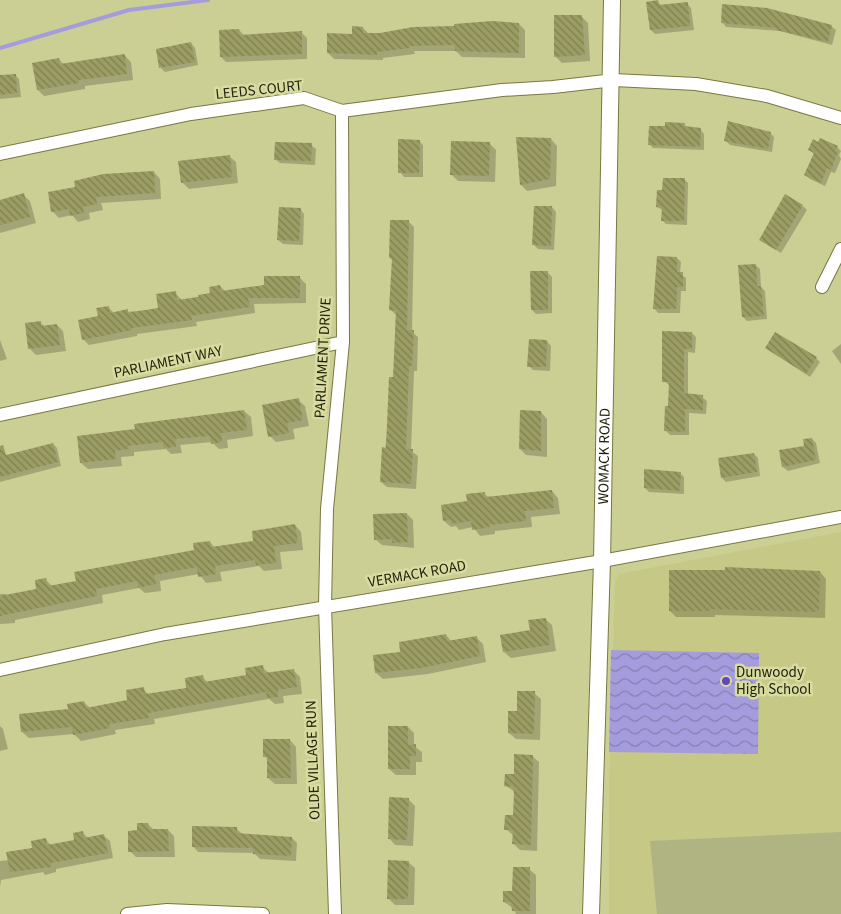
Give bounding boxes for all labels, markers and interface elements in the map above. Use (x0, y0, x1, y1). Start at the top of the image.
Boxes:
street label: LEEDS COURT (214, 75, 304, 105)
street label: PARLIAMENT DRIVE (309, 297, 337, 419)
street label: PARLIAMENT WAY (112, 340, 225, 384)
street label: WOMACK ROAD (593, 408, 615, 505)
street label: VERMACK ROAD (366, 555, 468, 593)
place label: Dunwoody High School (736, 662, 811, 700)
marker: Dunwoody High School (720, 675, 732, 687)
street label: OLDE VILLAGE RUN (300, 700, 326, 820)

